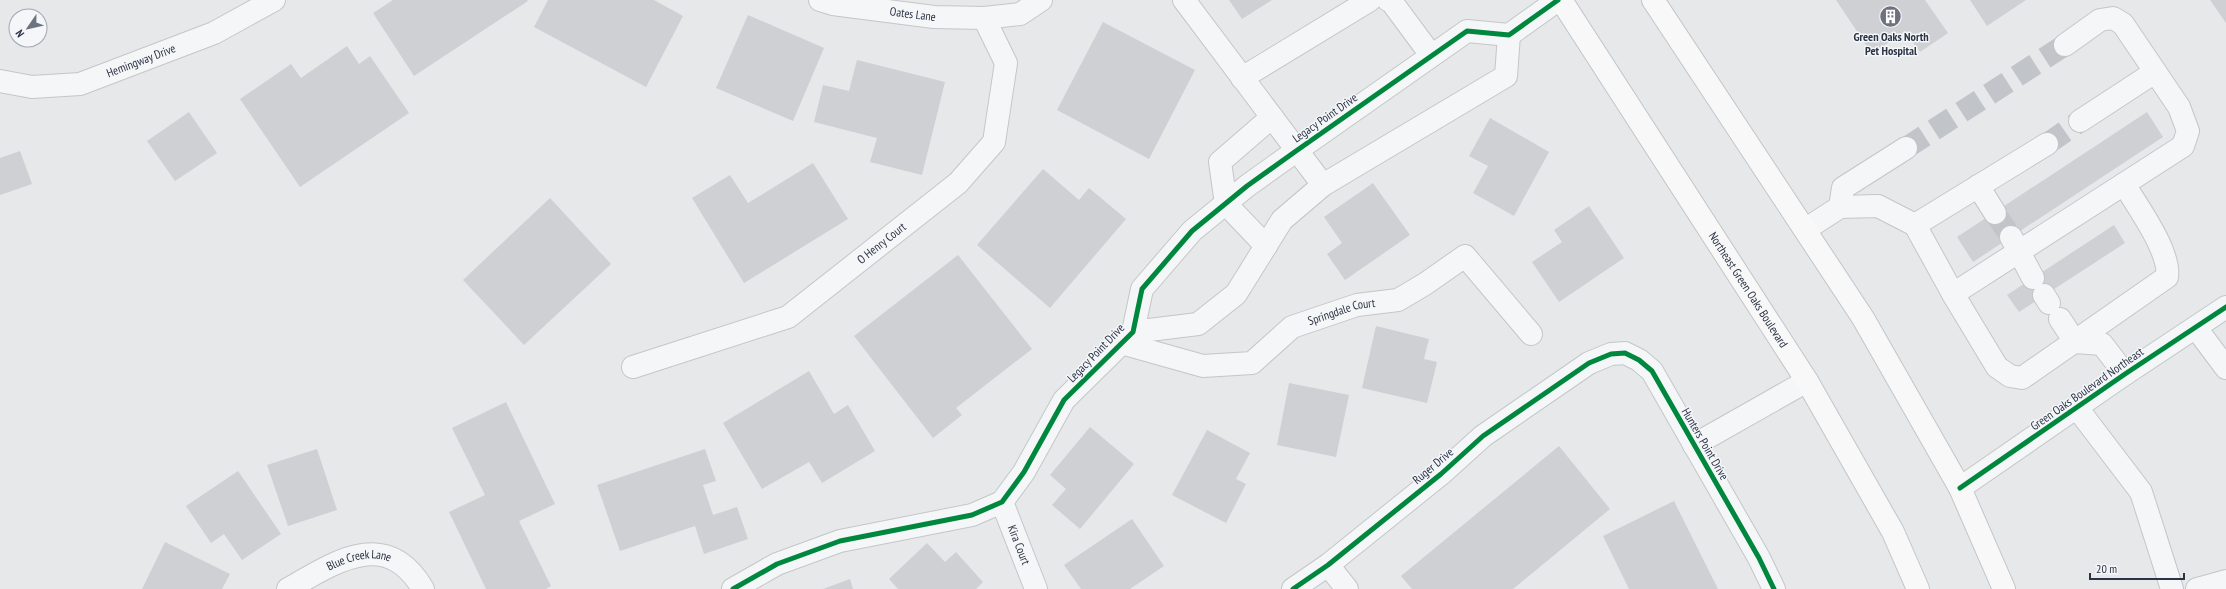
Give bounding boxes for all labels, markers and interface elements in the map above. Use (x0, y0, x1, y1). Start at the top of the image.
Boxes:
street label: Oates Lane (889, 3, 937, 24)
building icon: Green Oaks North Pet Hospital (1878, 3, 1904, 29)
north arrow (8, 8, 48, 48)
text: N (12, 27, 27, 40)
place label: Green Oaks North Pet Hospital (1853, 29, 1929, 58)
street label: Hemingway Drive (104, 40, 178, 80)
street label: Legacy Point Drive (1289, 90, 1360, 146)
street label: O Henry Court (854, 218, 909, 267)
street label: Northeast Green Oaks Boulevard (1706, 229, 1791, 350)
street label: Springdale Court (1306, 295, 1376, 328)
street label: Legacy Point Drive (1064, 320, 1127, 385)
street label: Green Oaks Boulevard Northeast (2027, 343, 2147, 433)
street label: Hunters Point Drive (1679, 405, 1732, 482)
street label: Ruger Drive (1409, 444, 1456, 487)
street label: Kira Court (1005, 523, 1034, 567)
street label: Blue Creek Lane (324, 546, 394, 573)
scale bar (2090, 555, 2184, 581)
text: 20 m (2096, 561, 2117, 576)

